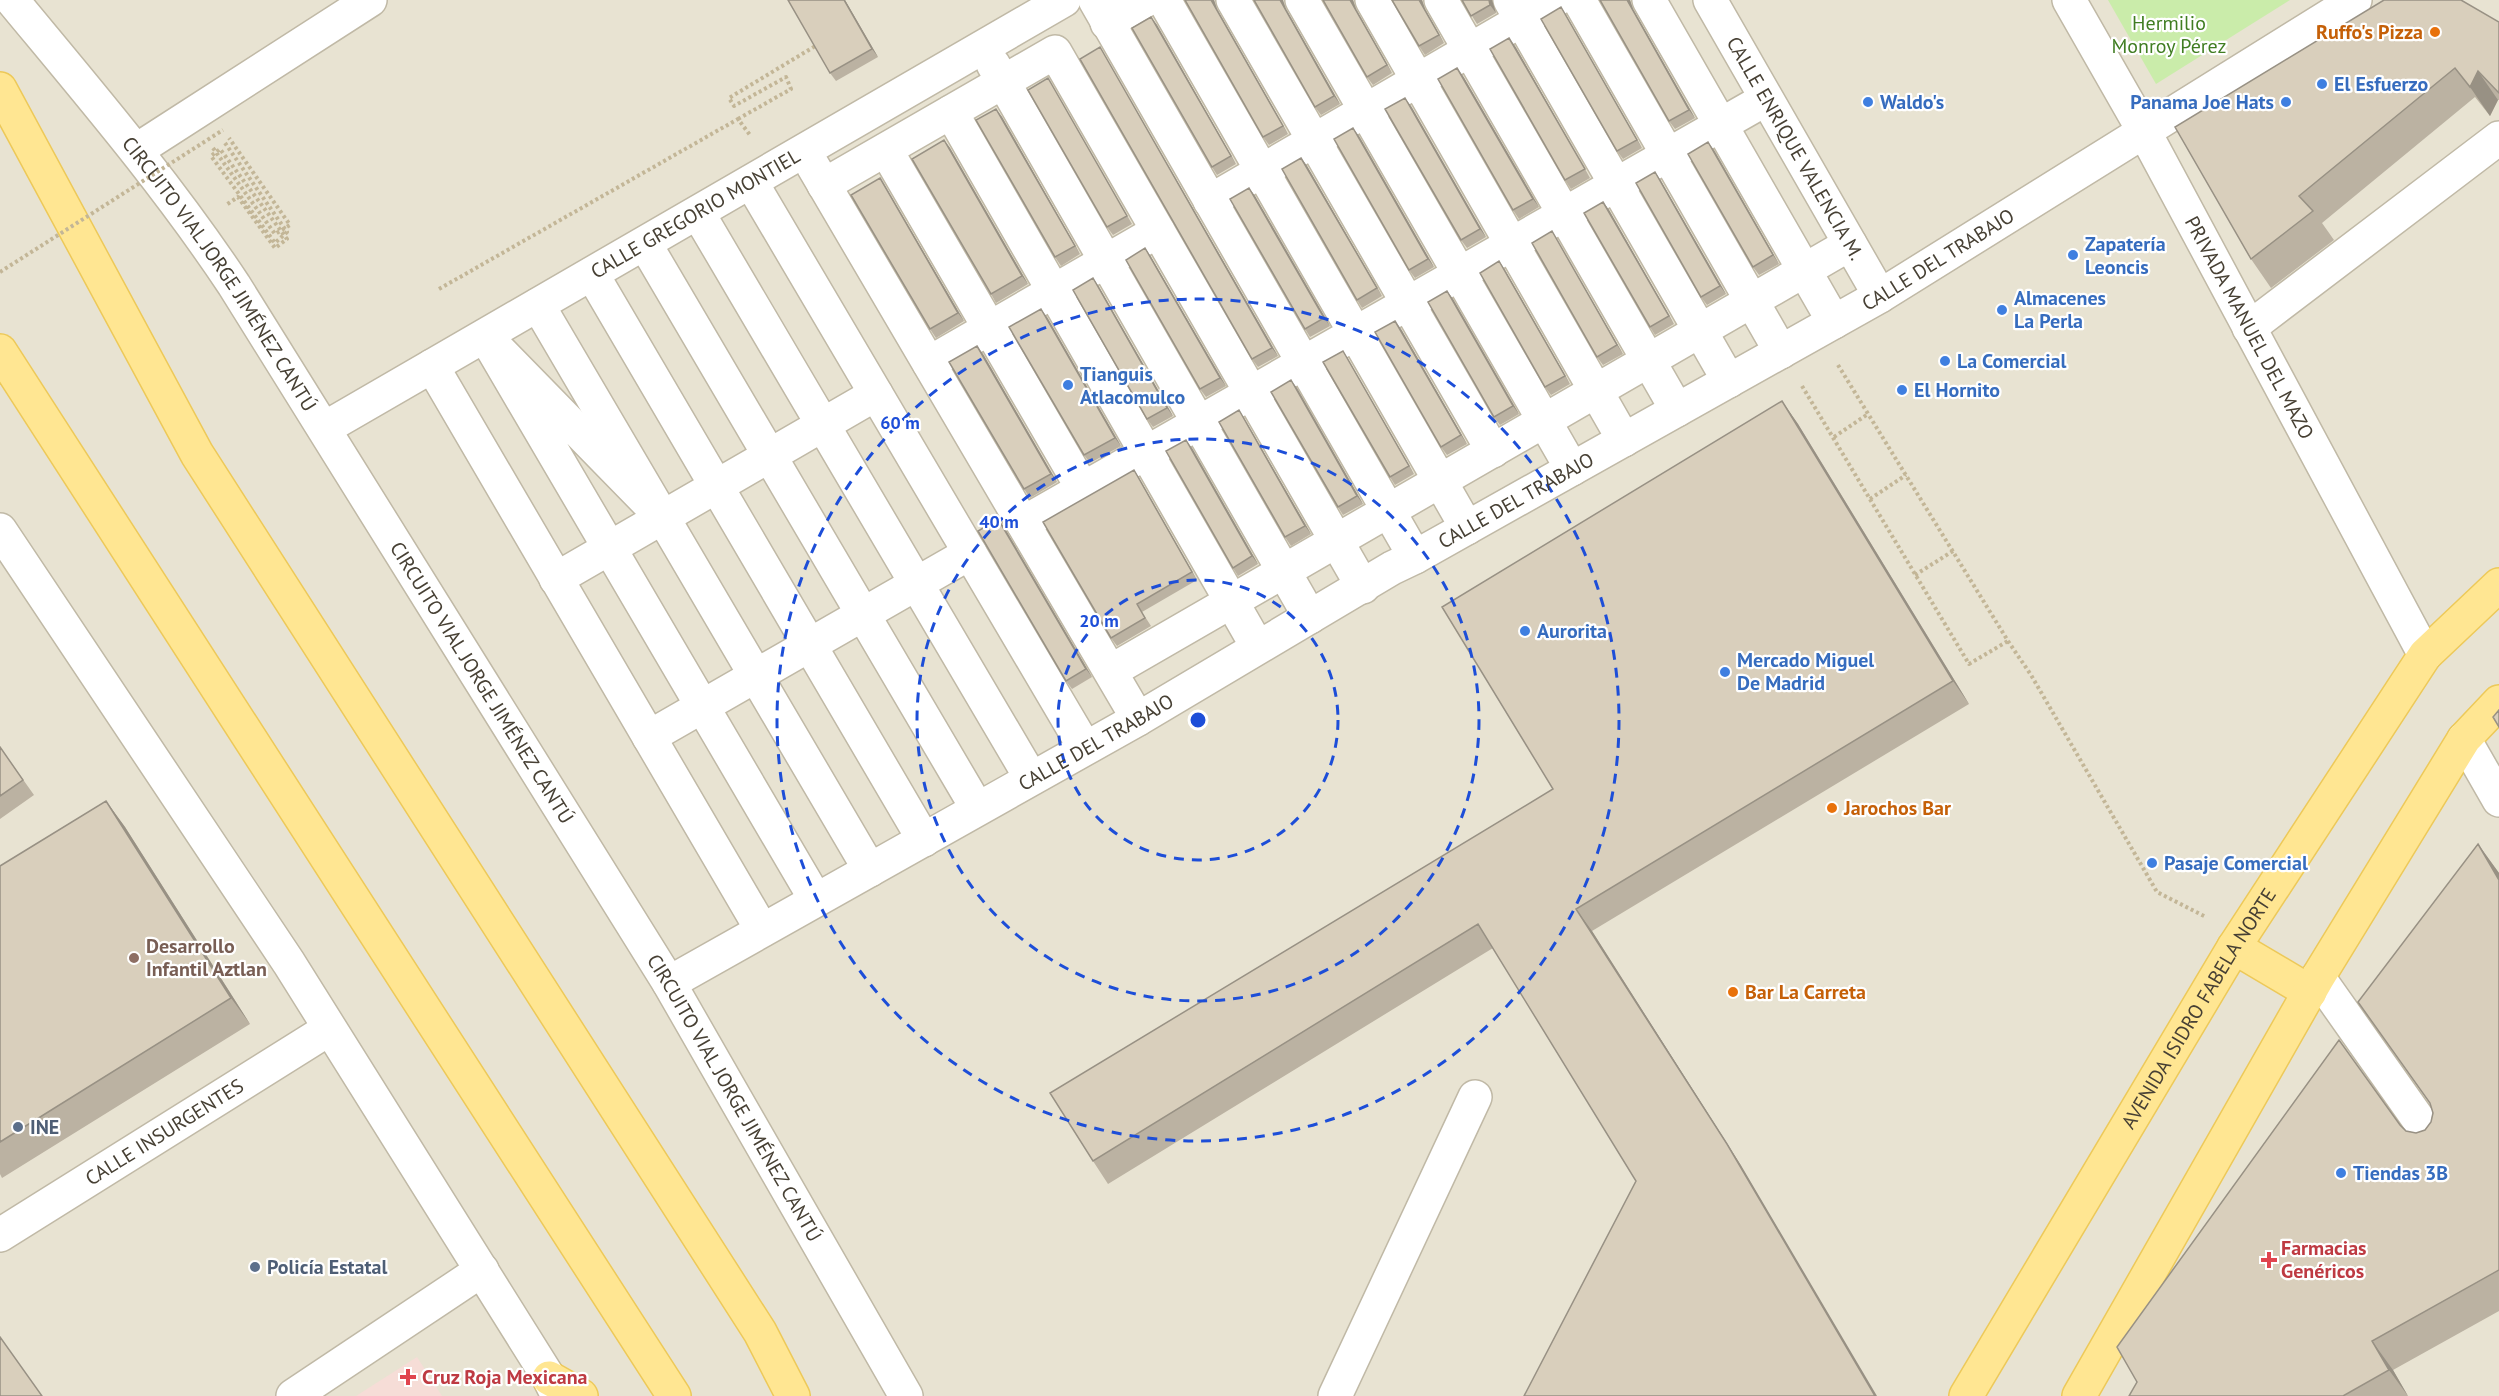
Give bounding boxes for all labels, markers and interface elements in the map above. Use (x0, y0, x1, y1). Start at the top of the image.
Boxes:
park label: Hermilio Monroy Pérez (2112, 10, 2227, 59)
place label: Ruffo's Pizza (2316, 19, 2423, 45)
marker: Ruffo's Pizza (2428, 25, 2442, 39)
street label: CALLE ENRIQUE VALENCIA M. (1721, 32, 1870, 265)
place label: El Esfuerzo (2334, 71, 2429, 97)
marker: El Esfuerzo (2315, 77, 2329, 91)
place label: Waldo's (1880, 89, 1944, 115)
place label: Panama Joe Hats (2130, 89, 2274, 115)
marker: Waldo's (1861, 95, 1875, 109)
marker: Panama Joe Hats (2279, 95, 2293, 109)
street label: CIRCUITO VIAL JORGE JIMÉNEZ CANTÚ (116, 131, 322, 416)
street label: CALLE GREGORIO MONTIEL (586, 143, 805, 284)
street label: CALLE DEL TRABAJO (1857, 203, 2019, 316)
street label: PRIVADA MANUEL DEL MAZO (2179, 211, 2320, 444)
place label: Zapatería Leoncis (2085, 231, 2166, 280)
marker: Zapatería Leoncis (2066, 248, 2080, 262)
place label: Almacenes La Perla (2014, 285, 2106, 334)
marker: Almacenes La Perla (1995, 303, 2009, 317)
place label: La Comercial (1957, 348, 2066, 374)
marker: La Comercial (1938, 354, 1952, 368)
place label: Tianguis Atlacomulco (1080, 361, 1185, 410)
place label: El Hornito (1914, 377, 2000, 403)
marker: Tianguis Atlacomulco (1061, 378, 1075, 392)
marker: El Hornito (1895, 383, 1909, 397)
text: 60 m (880, 411, 920, 434)
street label: CALLE DEL TRABAJO (1434, 446, 1598, 554)
text: 40 m (979, 510, 1019, 533)
street label: CIRCUITO VIAL JORGE JIMÉNEZ CANTÚ (384, 537, 580, 829)
text: 20 m (1079, 609, 1119, 632)
place label: Aurorita (1537, 618, 1607, 644)
marker: Aurorita (1518, 624, 1532, 638)
place label: Mercado Miguel De Madrid (1737, 647, 1874, 696)
marker: Mercado Miguel De Madrid (1718, 665, 1732, 679)
street label: CALLE DEL TRABAJO (1014, 688, 1178, 797)
centre of rings (1188, 710, 1208, 730)
place label: Jarochos Bar (1843, 795, 1951, 821)
marker: Jarochos Bar (1825, 801, 1839, 815)
place label: Pasaje Comercial (2164, 850, 2308, 876)
marker: Pasaje Comercial (2145, 856, 2159, 870)
street label: AVENIDA ISIDRO FABELA NORTE (2115, 883, 2282, 1134)
place label: Desarrollo Infantil Aztlan (146, 933, 267, 982)
street label: CIRCUITO VIAL JORGE JIMÉNEZ CANTÚ (641, 949, 828, 1246)
marker: Desarrollo Infantil Aztlan (127, 951, 141, 965)
place label: Bar La Carreta (1745, 979, 1866, 1005)
marker: Bar La Carreta (1726, 985, 1740, 999)
street label: CALLE INSURGENTES (80, 1073, 249, 1191)
place label: INE (30, 1114, 59, 1140)
marker: INE (11, 1120, 25, 1134)
place label: Tiendas 3B (2353, 1160, 2448, 1186)
marker: Tiendas 3B (2334, 1166, 2348, 1180)
place label: Farmacias Genéricos (2281, 1235, 2367, 1284)
marker: Farmacias Genéricos (2262, 1253, 2276, 1267)
place label: Policía Estatal (267, 1254, 387, 1280)
marker: Policía Estatal (248, 1260, 262, 1274)
place label: Cruz Roja Mexicana (422, 1364, 588, 1390)
marker: Cruz Roja Mexicana (399, 1368, 417, 1386)

